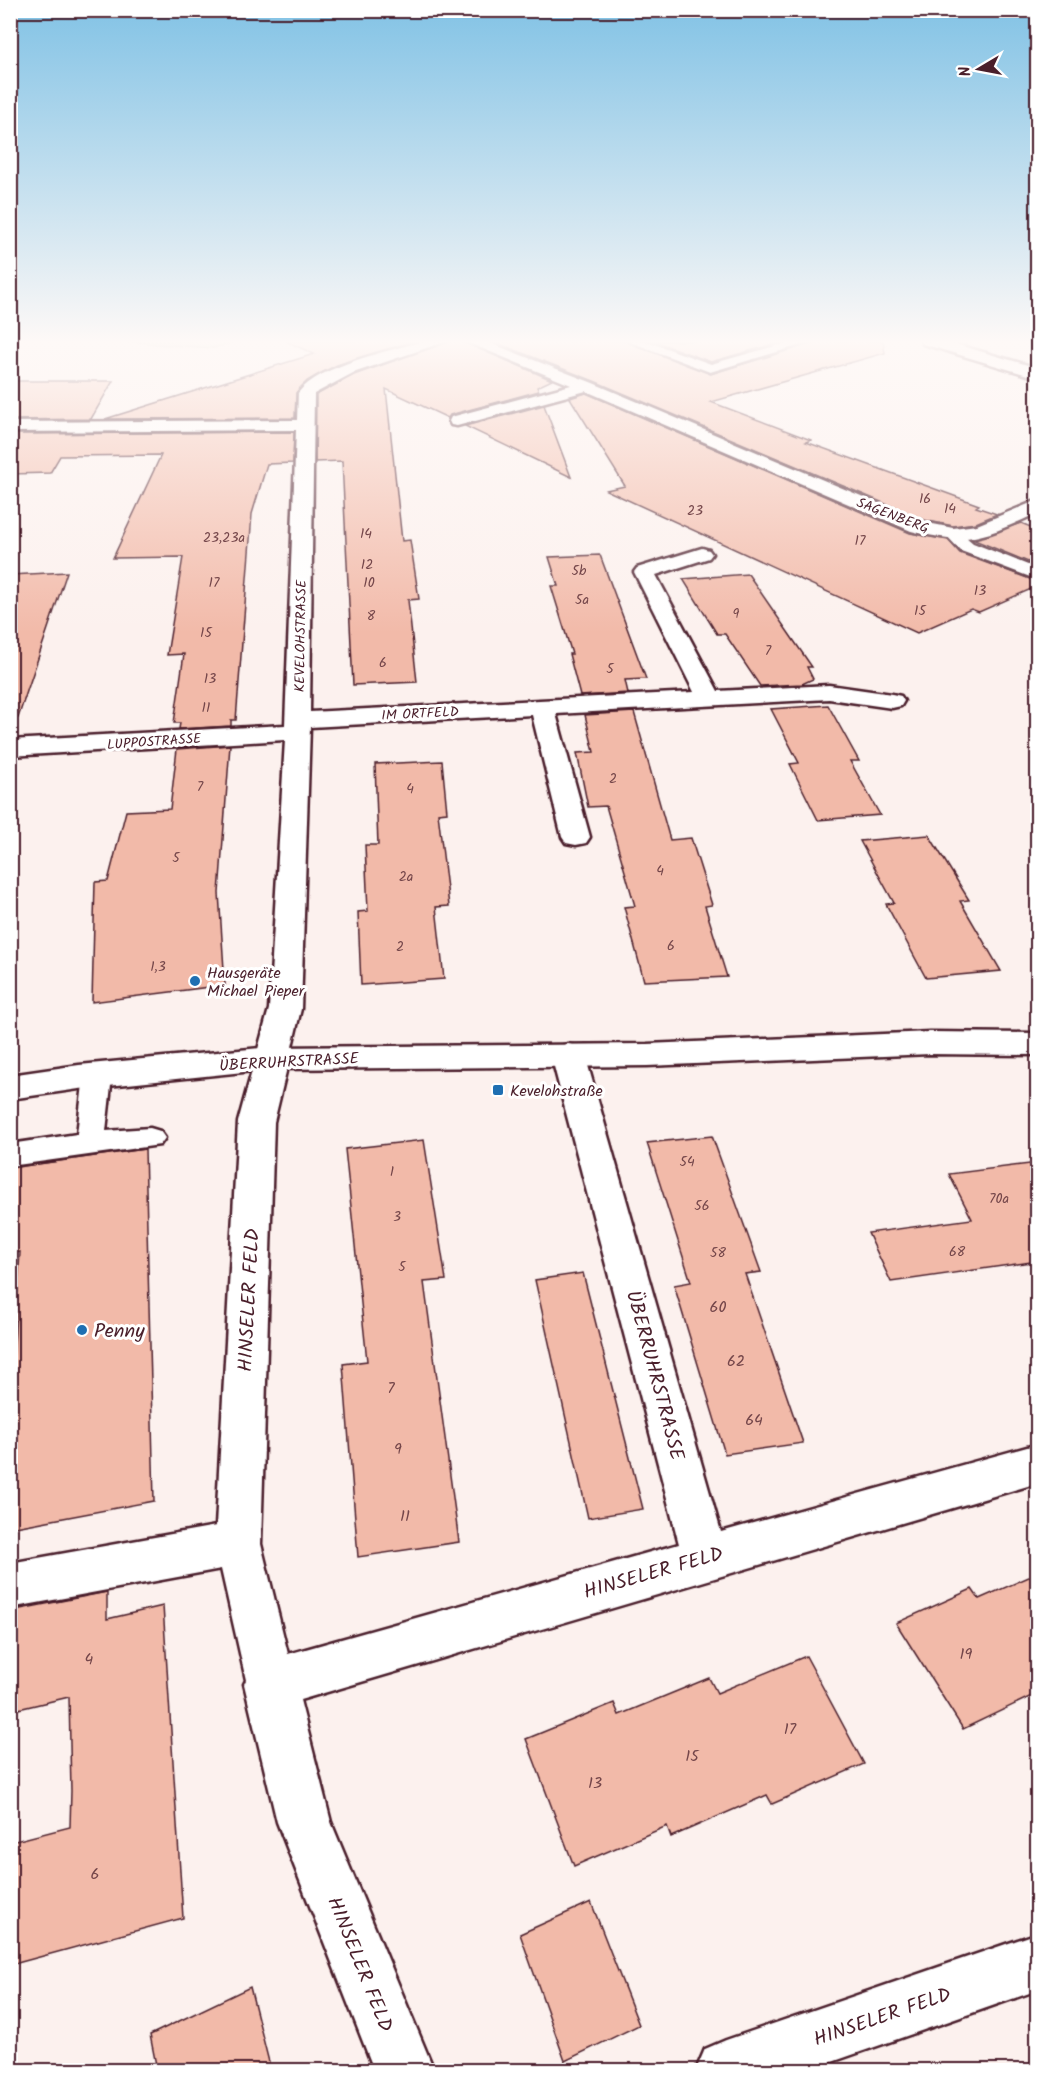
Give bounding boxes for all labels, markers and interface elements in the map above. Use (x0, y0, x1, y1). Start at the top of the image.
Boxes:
north arrow (949, 39, 1009, 99)
text: N (953, 64, 979, 78)
house number: 16 (919, 488, 931, 510)
street label: SAGENBERG (853, 492, 932, 540)
house number: 14 (944, 498, 956, 520)
house number: 23 (687, 500, 703, 522)
house number: 14 (360, 523, 372, 545)
house number: 23,23a (203, 527, 245, 549)
house number: 17 (855, 530, 866, 552)
house number: 12 (361, 554, 373, 576)
house number: 5b (572, 560, 587, 582)
house number: 17 (209, 572, 220, 594)
house number: 10 (363, 572, 375, 594)
street label: KEVELOHSTRASSE (289, 579, 313, 692)
house number: 13 (974, 580, 986, 602)
house number: 5a (575, 589, 589, 611)
house number: 15 (914, 600, 927, 622)
house number: 9 (733, 603, 740, 625)
house number: 8 (367, 605, 376, 627)
house number: 15 (200, 622, 213, 644)
house number: 7 (765, 640, 772, 662)
house number: 6 (379, 652, 387, 674)
house number: 5 (606, 658, 615, 680)
house number: 13 (204, 668, 216, 690)
house number: 11 (202, 697, 210, 719)
street label: IM ORTFELD (381, 701, 459, 727)
street label: LUPPOSTRASSE (106, 728, 203, 756)
house number: 2 (609, 768, 617, 790)
house number: 7 (197, 776, 204, 798)
house number: 4 (406, 778, 414, 800)
house number: 5 (172, 847, 181, 869)
house number: 4 (656, 860, 664, 882)
house number: 2a (399, 866, 413, 888)
house number: 6 (667, 935, 675, 957)
house number: 2 (396, 936, 404, 958)
house number: 1,3 (150, 956, 166, 978)
place label: Hausgeräte Michael Pieper (207, 961, 306, 1004)
marker: Hausgeräte Michael Pieper (188, 974, 202, 988)
street label: ÜBERRUHRSTRASSE (219, 1046, 360, 1079)
place label: Kevelohstraße (510, 1079, 603, 1104)
marker: Kevelohstraße (491, 1083, 505, 1097)
house number: 54 (679, 1151, 695, 1173)
house number: 1 (390, 1161, 394, 1183)
house number: 70a (989, 1188, 1009, 1210)
house number: 56 (694, 1195, 710, 1217)
house number: 3 (393, 1206, 401, 1228)
street label: HINSELER FELD (230, 1227, 270, 1373)
house number: 68 (949, 1241, 966, 1263)
house number: 58 (710, 1242, 727, 1264)
house number: 5 (398, 1256, 407, 1278)
street label: ÜBERRUHRSTRASSE (616, 1287, 692, 1465)
house number: 60 (710, 1295, 726, 1320)
place label: Penny (94, 1316, 145, 1348)
marker: Penny (75, 1323, 89, 1337)
house number: 62 (727, 1349, 745, 1374)
house number: 7 (387, 1376, 395, 1401)
house number: 64 (745, 1408, 763, 1433)
house number: 9 (394, 1437, 402, 1462)
house number: 11 (400, 1504, 410, 1529)
street label: HINSELER FELD (580, 1539, 727, 1609)
house number: 19 (960, 1642, 973, 1667)
house number: 4 (85, 1647, 94, 1672)
house number: 17 (784, 1717, 797, 1742)
house number: 15 (685, 1744, 700, 1769)
house number: 13 (588, 1771, 602, 1796)
house number: 6 (91, 1862, 99, 1887)
street label: HINSELER FELD (317, 1892, 401, 2037)
street label: HINSELER FELD (809, 1979, 956, 2056)

